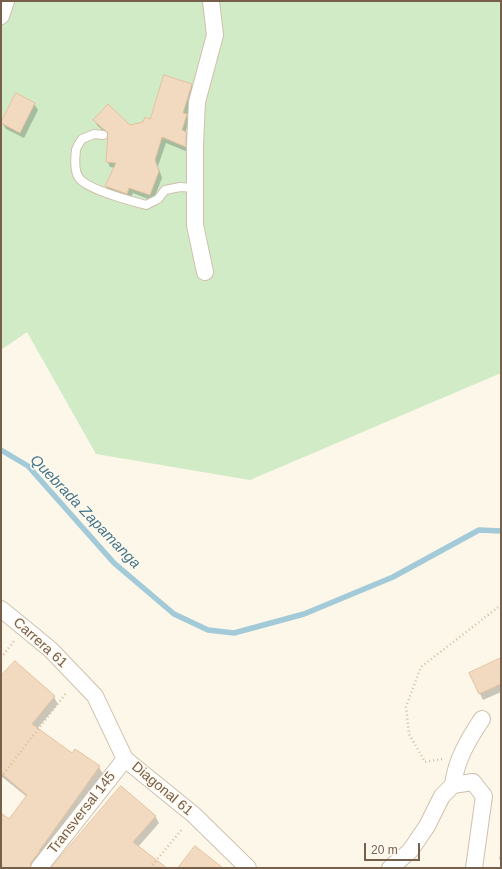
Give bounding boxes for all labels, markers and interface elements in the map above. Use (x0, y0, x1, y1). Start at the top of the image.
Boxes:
water label: Quebrada Zapamanga (26, 451, 144, 573)
street label: Carrera 61 (10, 614, 70, 672)
street label: Diagonal 61 (128, 759, 196, 819)
street label: Transversal 145 (45, 768, 119, 858)
scale bar (366, 835, 422, 861)
text: 20 m (371, 843, 398, 857)

